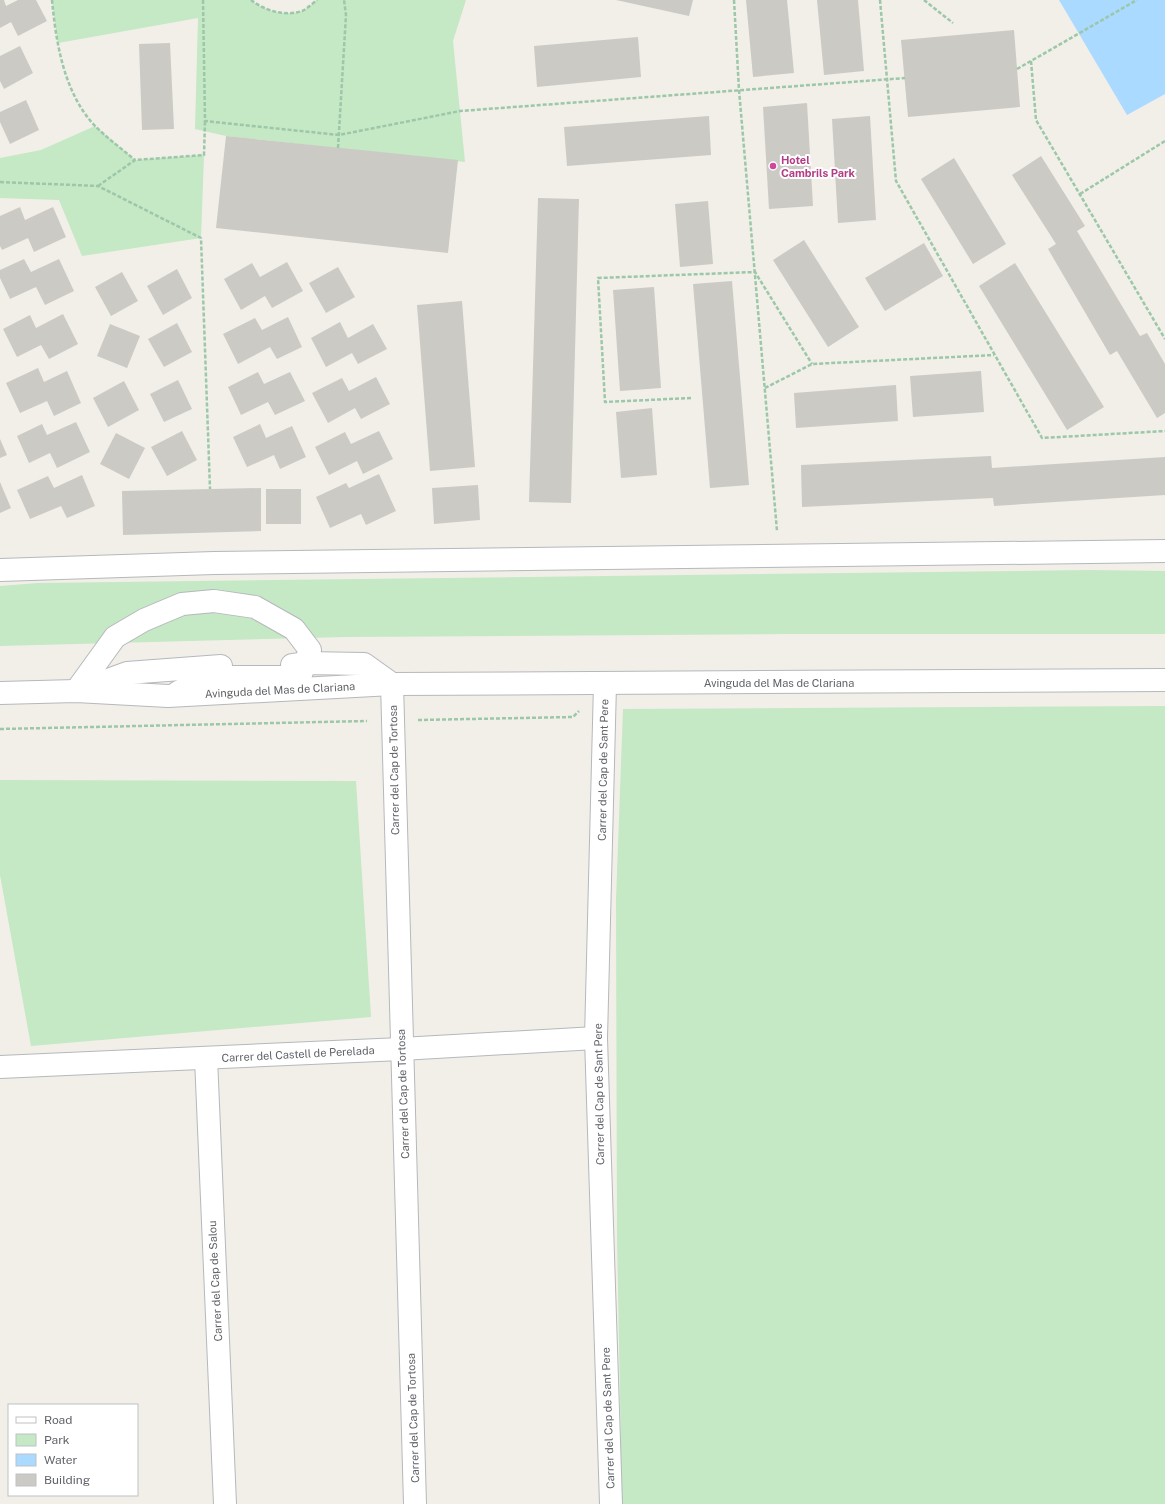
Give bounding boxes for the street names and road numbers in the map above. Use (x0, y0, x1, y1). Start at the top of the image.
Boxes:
street label: Avinguda del Mas de Clariana (704, 677, 854, 689)
street label: Avinguda del Mas de Clariana (205, 680, 355, 700)
street label: Carrer del Cap de Sant Pere (596, 699, 610, 841)
street label: Carrer del Cap de Tortosa (387, 705, 401, 835)
street label: Carrer del Cap de Sant Pere (592, 1023, 606, 1165)
street label: Carrer del Cap de Tortosa (395, 1029, 411, 1159)
street label: Carrer del Castell de Perelada (221, 1044, 375, 1064)
street label: Carrer del Cap de Salou (206, 1220, 224, 1342)
street label: Carrer del Cap de Sant Pere (600, 1347, 616, 1489)
street label: Carrer del Cap de Tortosa (405, 1353, 421, 1483)

